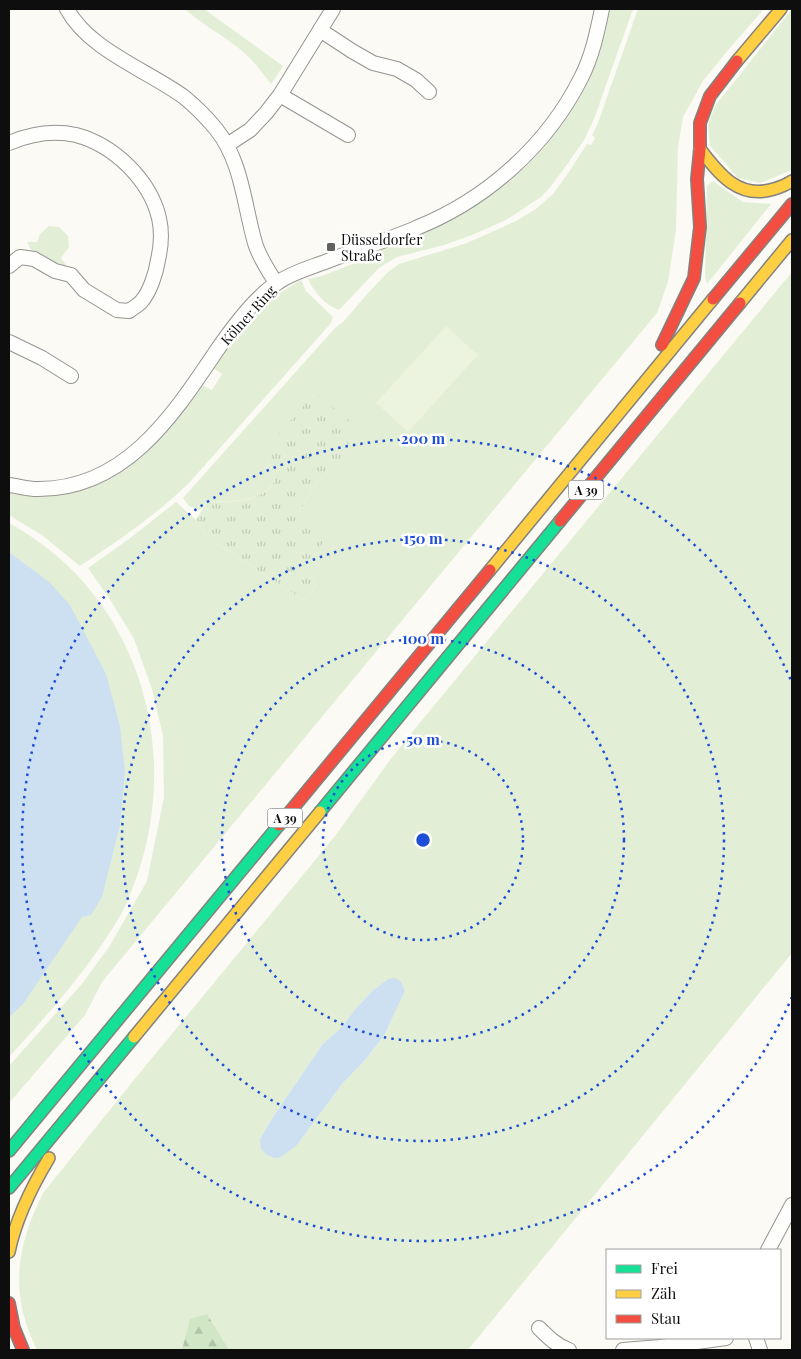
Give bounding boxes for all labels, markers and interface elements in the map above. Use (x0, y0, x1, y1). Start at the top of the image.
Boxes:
place label: Düsseldorfer Straße (341, 230, 423, 265)
marker: Düsseldorfer Straße (325, 241, 337, 253)
street label: Kölner Ring (216, 281, 280, 349)
text: 200 m (401, 428, 446, 448)
road number: A 39 (568, 480, 604, 500)
text: 150 m (403, 528, 443, 548)
text: 100 m (402, 628, 445, 648)
text: 50 m (406, 729, 440, 749)
road number: A 39 (268, 808, 302, 828)
centre of rings (414, 831, 432, 849)
legend (606, 1249, 781, 1339)
text: Frei (651, 1258, 679, 1278)
text: Zäh (651, 1283, 676, 1303)
text: Stau (651, 1308, 681, 1328)

